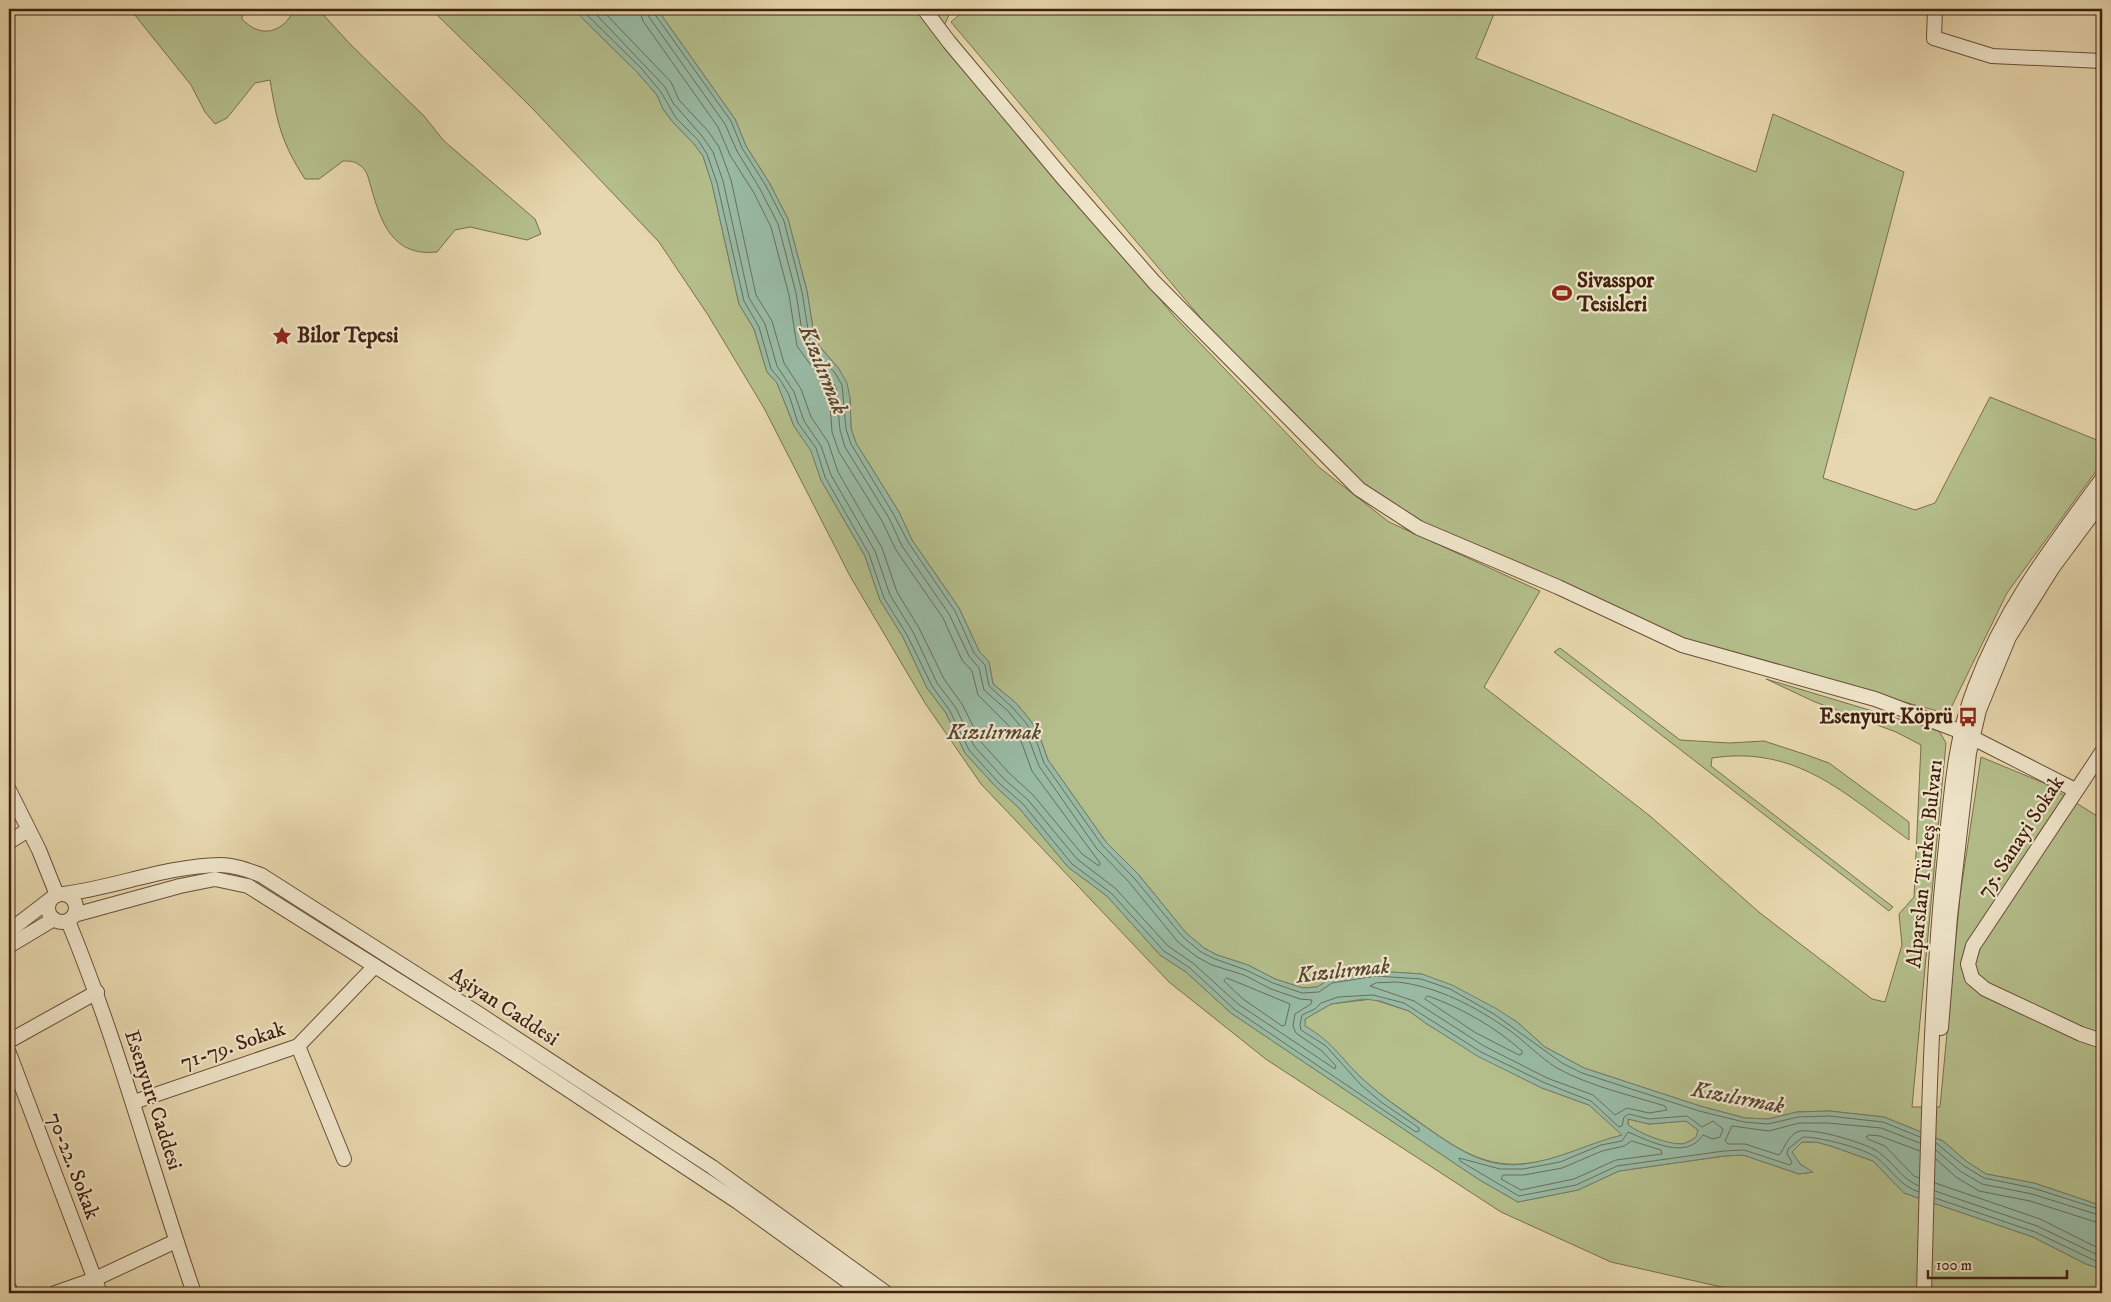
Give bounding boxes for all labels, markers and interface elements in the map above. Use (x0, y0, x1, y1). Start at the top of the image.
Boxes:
place label: Sivasspor Tesisleri (1576, 268, 1655, 318)
sports icon: Sivasspor Tesisleri (1551, 282, 1573, 304)
water label: Kızılırmak (793, 320, 853, 419)
place label: Bilor Tepesi (297, 323, 399, 349)
place icon: Bilor Tepesi (271, 325, 293, 347)
place label: Esenyurt Köprü (1819, 704, 1953, 730)
bus stop icon: Esenyurt Köprü (1957, 706, 1979, 728)
water label: Kızılırmak (946, 719, 1042, 746)
street label: Alparslan Türkeş Bulvarı (1901, 758, 1949, 970)
street label: 75. Sanayi Sokak (1972, 770, 2071, 903)
water label: Kızılırmak (1294, 953, 1392, 989)
street label: Aşiyan Caddesi (444, 962, 564, 1052)
street label: 71-79. Sokak (177, 1016, 289, 1076)
street label: Esenyurt Caddesi (118, 1027, 188, 1173)
water label: Kızılırmak (1688, 1076, 1787, 1120)
street label: 70-22. Sokak (41, 1109, 105, 1224)
scale bar (1928, 1247, 2067, 1279)
text: 100 m (1936, 1256, 1972, 1275)

